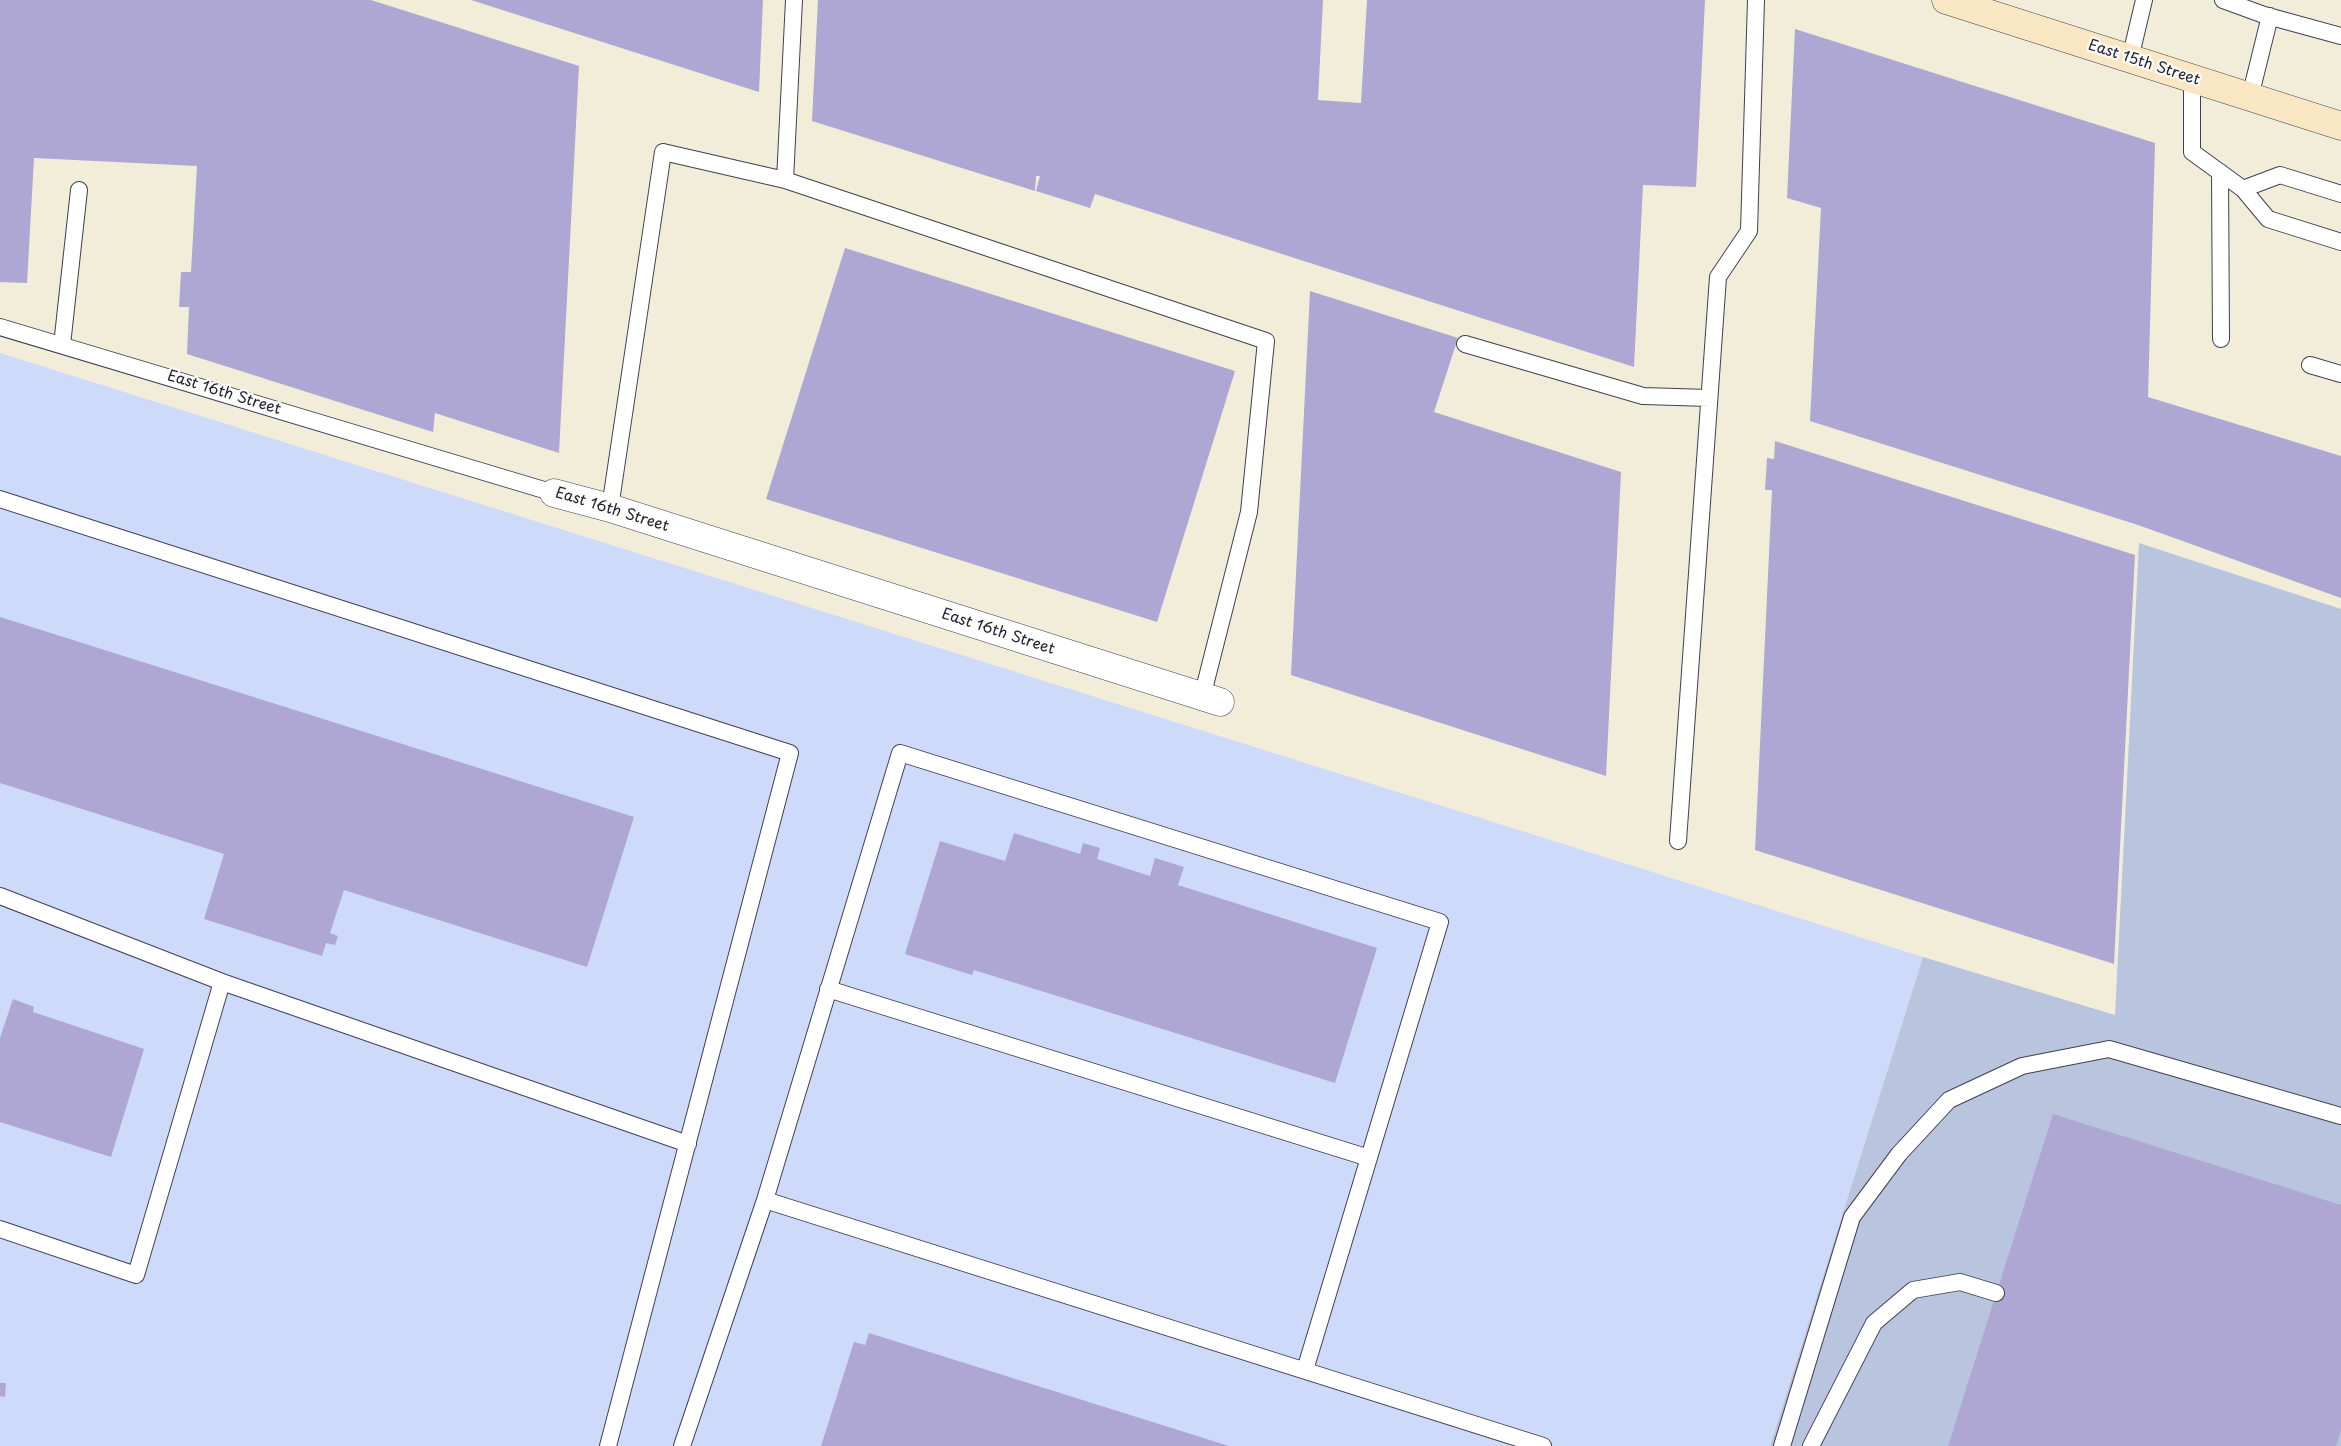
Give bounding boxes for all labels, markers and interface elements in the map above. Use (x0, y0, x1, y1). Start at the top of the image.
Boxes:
street label: East 15th Street (2086, 36, 2202, 90)
street label: East 16th Street (165, 367, 283, 419)
street label: East 16th Street (553, 484, 671, 536)
street label: East 16th Street (939, 605, 1057, 659)

